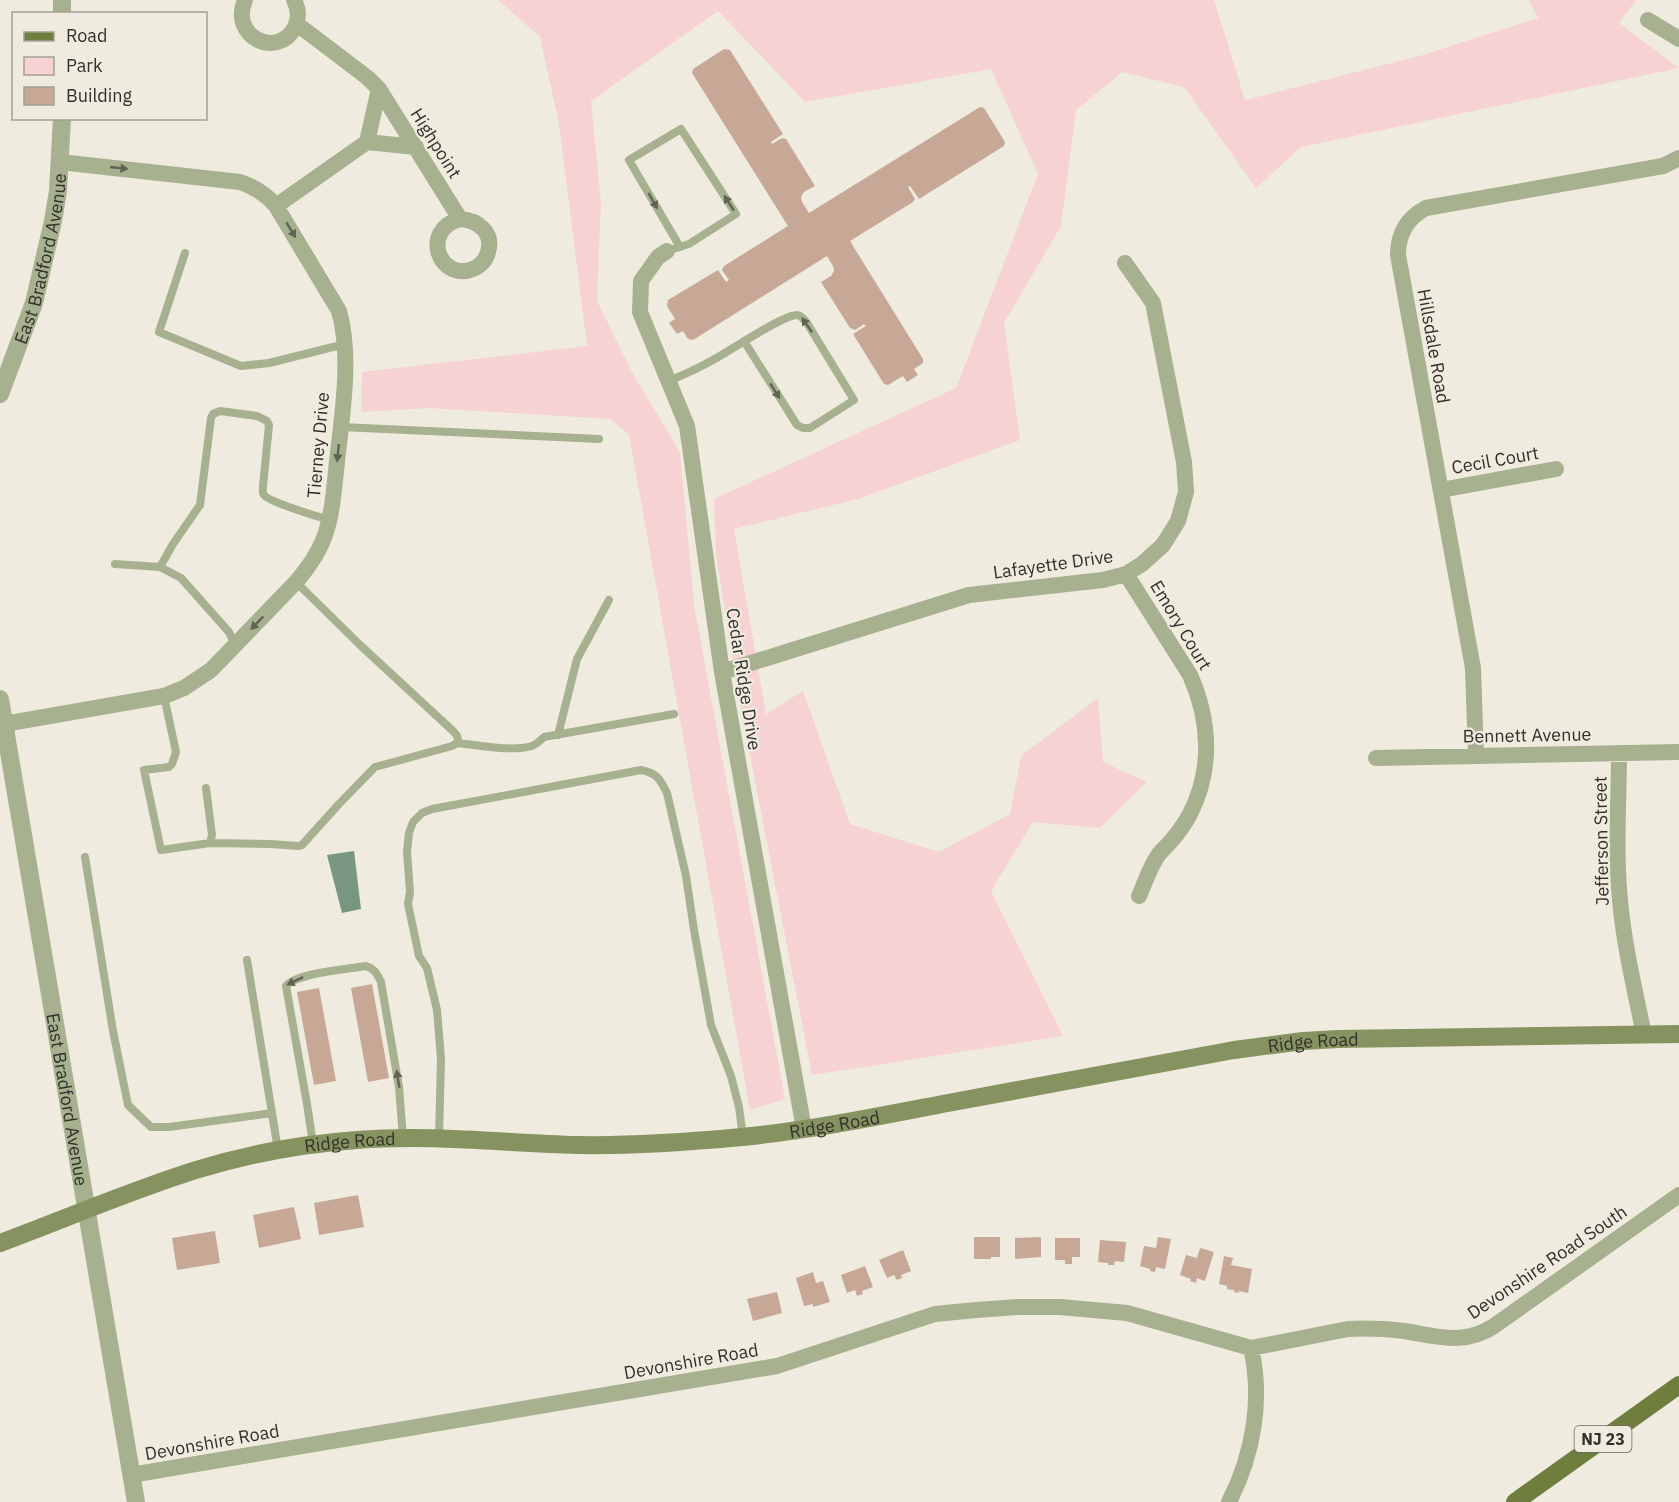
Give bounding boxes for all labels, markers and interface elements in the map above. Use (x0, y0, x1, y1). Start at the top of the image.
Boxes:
legend (12, 12, 207, 120)
text: Road (66, 24, 107, 47)
text: Park (66, 54, 103, 77)
text: Building (66, 84, 133, 107)
street label: Highpoint (405, 104, 467, 182)
one-way arrow (109, 164, 128, 173)
street label: East Bradford Avenue (8, 173, 70, 347)
one-way arrow (648, 193, 658, 210)
one-way arrow (723, 195, 735, 211)
one-way arrow (286, 222, 296, 239)
street label: Hillsdale Road (1413, 287, 1455, 405)
one-way arrow (801, 317, 813, 333)
one-way arrow (770, 383, 781, 399)
street label: Tierney Drive (302, 391, 334, 499)
street label: Cecil Court (1450, 441, 1540, 479)
one-way arrow (333, 444, 343, 463)
street label: Lafayette Drive (991, 544, 1115, 584)
street label: Emory Court (1145, 576, 1217, 674)
street label: Cedar Ridge Drive (721, 606, 767, 752)
one-way arrow (251, 615, 265, 629)
street label: Bennett Avenue (1462, 722, 1592, 748)
street label: Jefferson Street (1588, 776, 1614, 906)
one-way arrow (286, 975, 304, 985)
street label: East Bradford Avenue (42, 1011, 94, 1188)
street label: Ridge Road (1266, 1027, 1359, 1057)
one-way arrow (393, 1070, 402, 1089)
street label: Ridge Road (788, 1105, 881, 1143)
street label: Ridge Road (303, 1127, 396, 1157)
street label: Devonshire Road South (1463, 1200, 1631, 1324)
street label: Devonshire Road (622, 1338, 760, 1384)
street label: Devonshire Road (143, 1419, 281, 1465)
road number: NJ 23 (1574, 1426, 1632, 1452)

